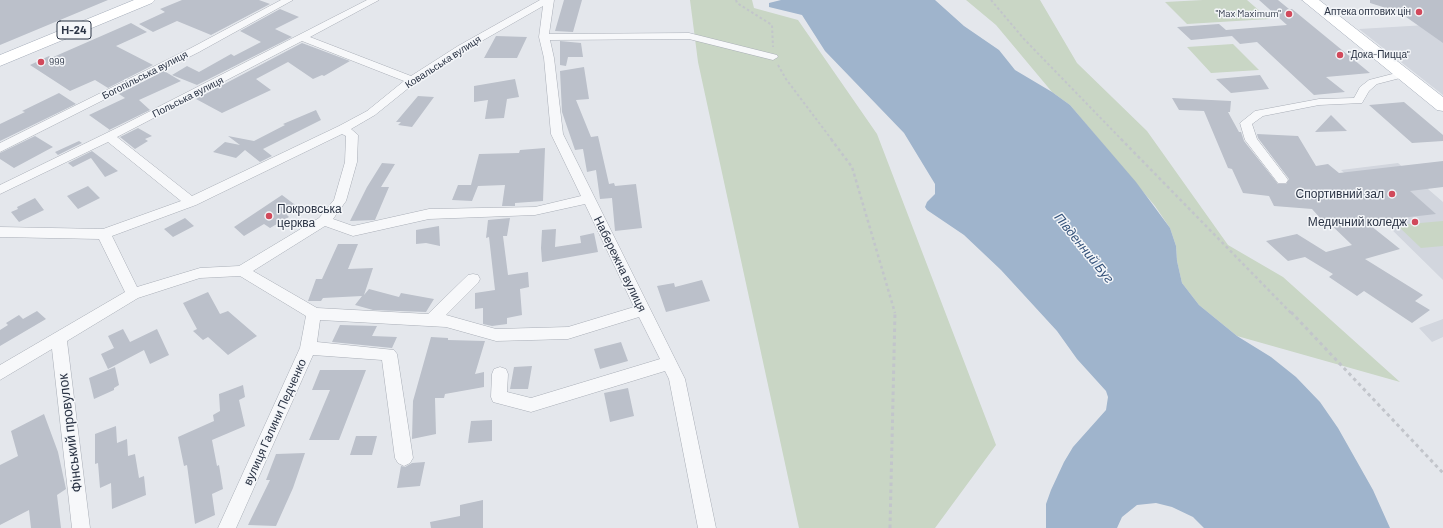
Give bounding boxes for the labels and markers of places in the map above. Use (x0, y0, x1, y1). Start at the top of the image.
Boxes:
place label: Аптека оптових цін (1324, 6, 1411, 18)
marker: Аптека оптових цін (1414, 7, 1424, 17)
place label: "Max Maximum" (1216, 8, 1281, 20)
marker: "Max Maximum" (1284, 9, 1294, 19)
place label: "Дока-Пицца" (1348, 49, 1410, 61)
marker: "Дока-Пицца" (1335, 50, 1345, 60)
place label: 999 (49, 56, 65, 68)
marker: 999 (36, 57, 46, 67)
place label: Спортивний зал (1296, 187, 1384, 201)
marker: Спортивний зал (1387, 189, 1397, 199)
place label: Покровська церква (277, 202, 342, 230)
marker: Покровська церква (264, 211, 274, 221)
place label: Медичний коледж (1308, 215, 1407, 229)
marker: Медичний коледж (1410, 217, 1420, 227)

